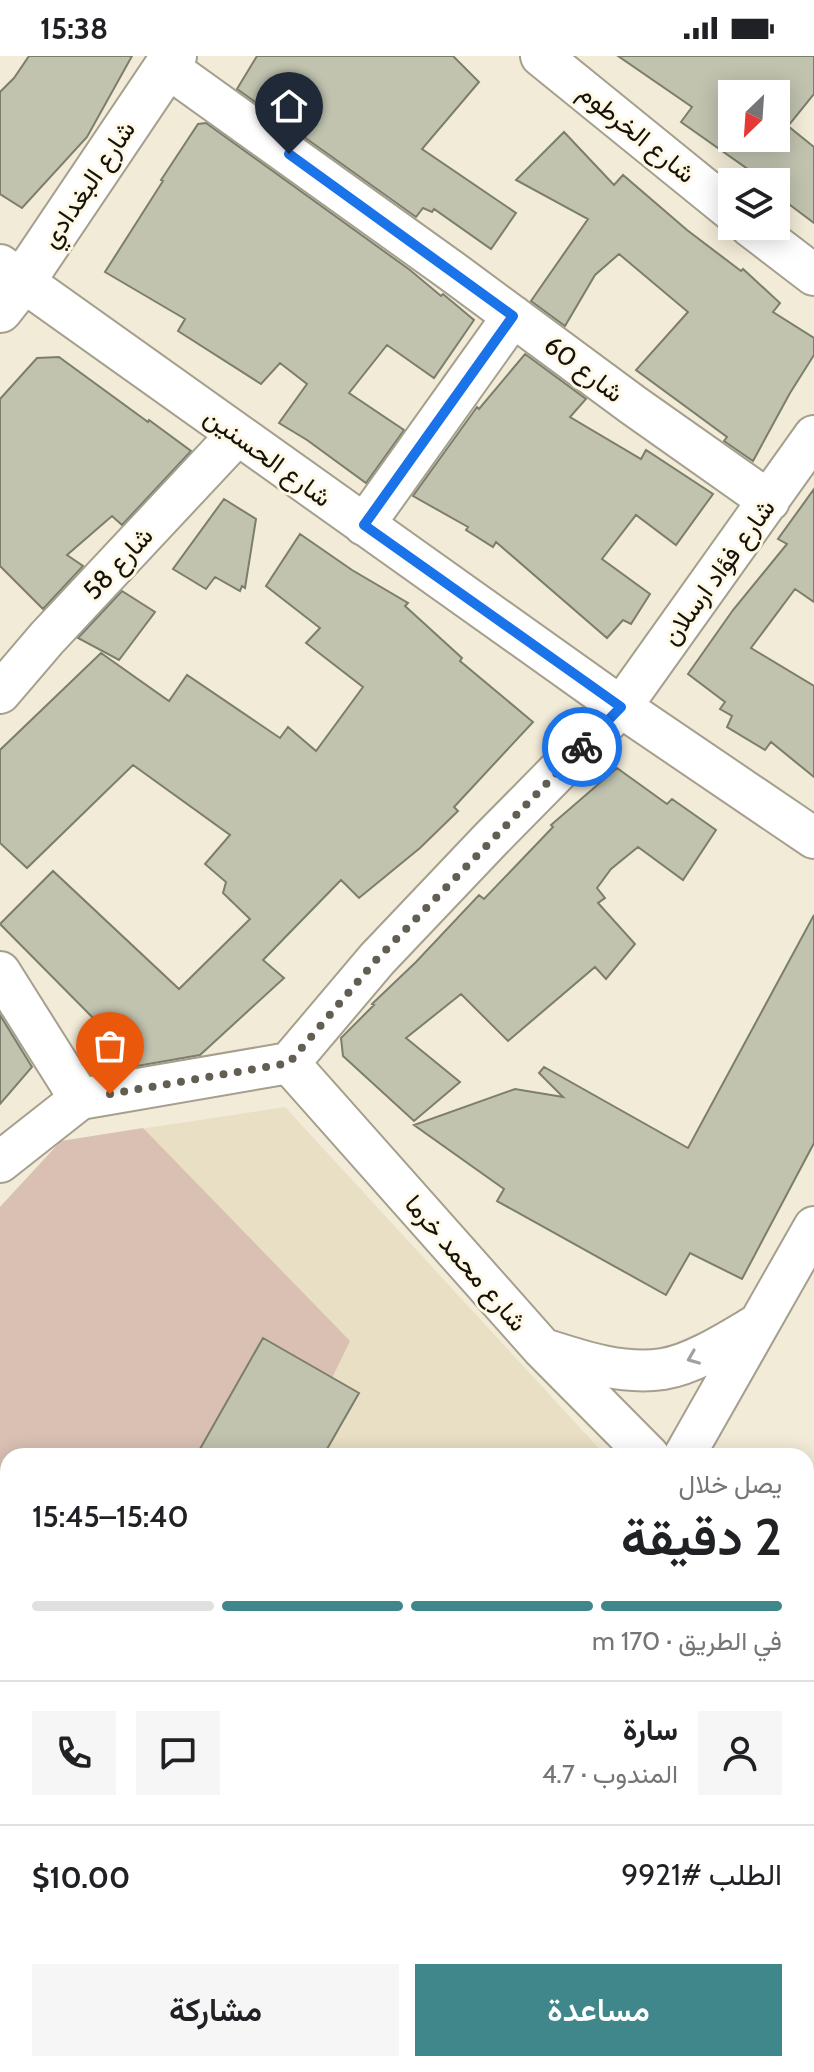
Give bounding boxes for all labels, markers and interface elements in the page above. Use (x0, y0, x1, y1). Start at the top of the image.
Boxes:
text: 15:38 (40, 10, 108, 47)
pin (255, 72, 323, 154)
street label: شارع الخرطوم (571, 76, 702, 191)
north arrow (718, 80, 790, 152)
map controls (718, 80, 790, 240)
icon: home (267, 84, 311, 128)
street label: شارع البغدادي (34, 114, 146, 256)
button: layers (718, 168, 790, 240)
street label: شارع 60 (537, 329, 630, 411)
street label: شارع الحسنين (197, 400, 338, 515)
street label: شارع فؤاد ارسلان (654, 493, 783, 652)
street label: شارع 58 (76, 520, 161, 607)
courier (542, 707, 622, 787)
icon: bike (560, 725, 604, 769)
pin (76, 1012, 144, 1094)
icon: bag (88, 1024, 132, 1068)
street label: شارع محمد خرما (397, 1188, 534, 1339)
one-way arrow (687, 1349, 701, 1365)
text: يصل خلال (679, 1468, 782, 1500)
text: 15:40–15:45 (32, 1498, 189, 1535)
text: 2 دقيقة (621, 1505, 782, 1568)
text: في الطريق · 170 m (592, 1625, 782, 1657)
button: phone (32, 1711, 116, 1795)
button: chat (136, 1711, 220, 1795)
text: سارة (623, 1711, 678, 1748)
button: person (698, 1711, 782, 1795)
text: المندوب · 4.7 (542, 1758, 678, 1790)
text: الطلب #9921 (621, 1856, 782, 1893)
text: $10.00 (32, 1859, 130, 1896)
button: مشاركة (32, 1964, 399, 2056)
button: مساعدة (415, 1964, 782, 2056)

